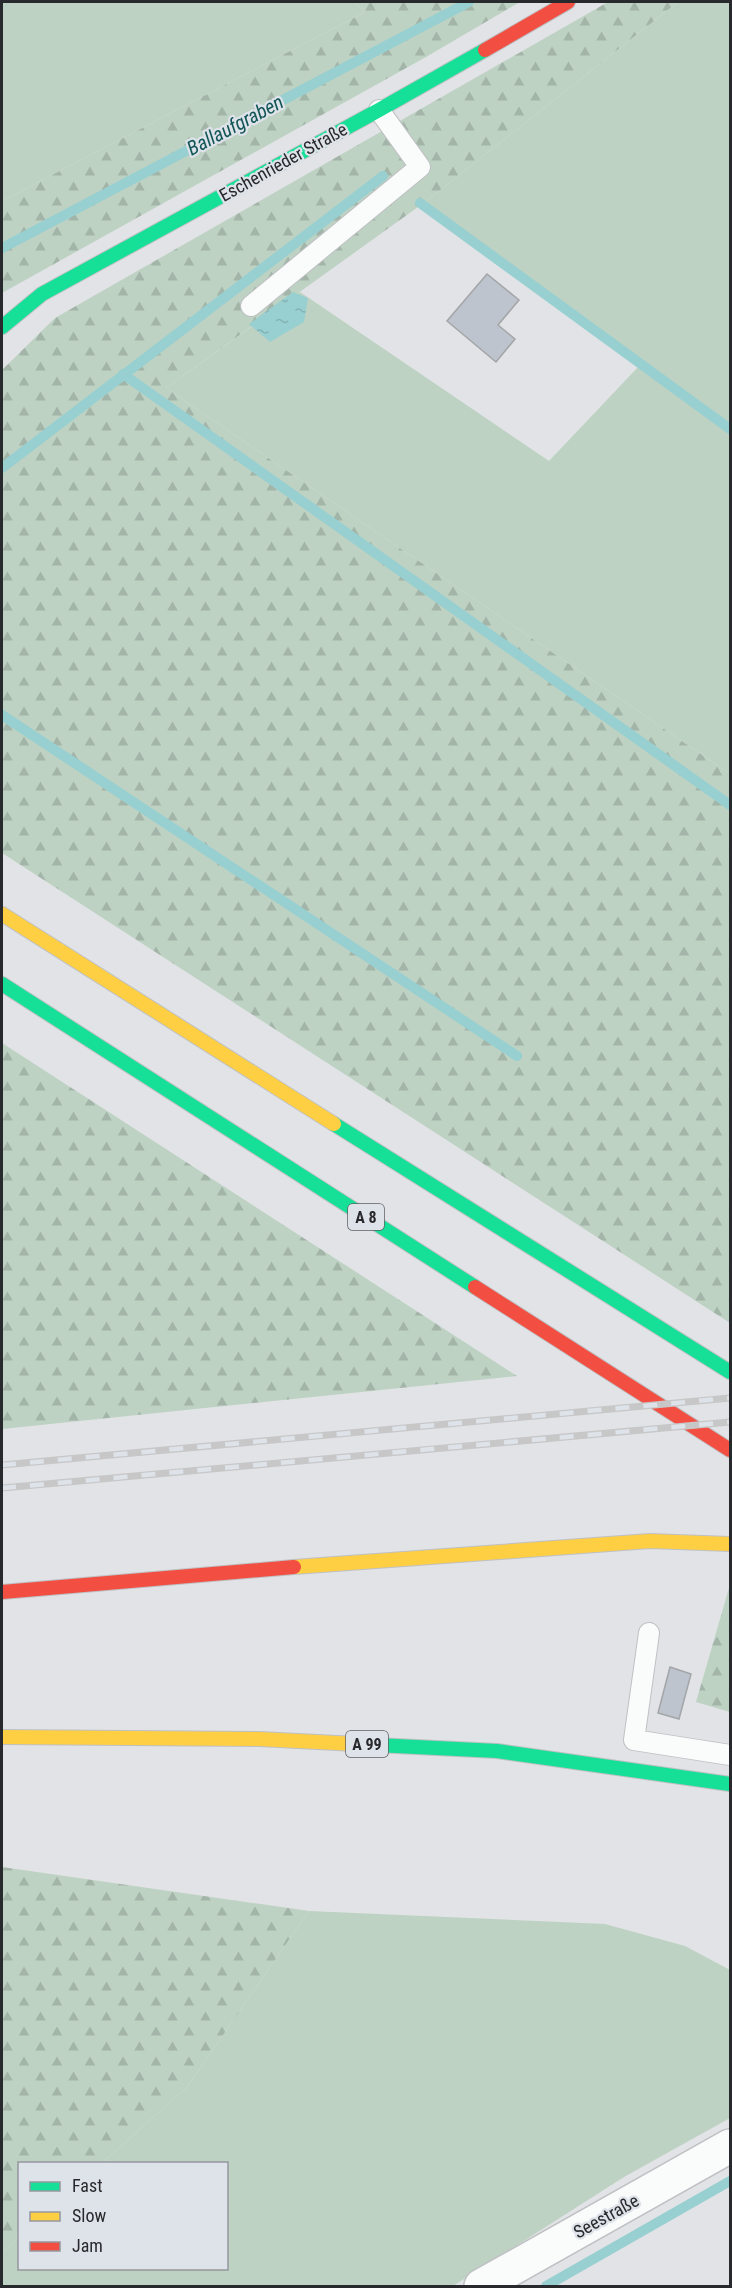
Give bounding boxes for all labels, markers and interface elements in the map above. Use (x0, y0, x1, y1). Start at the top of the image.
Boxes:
water label: Ballaufgraben (183, 90, 287, 160)
street label: Eschenrieder Straße (216, 118, 350, 206)
road number: A 8 (348, 1204, 384, 1230)
road number: A 99 (346, 1731, 388, 1757)
legend (18, 2162, 228, 2270)
text: Fast (72, 2175, 103, 2196)
street label: Seestraße (570, 2190, 642, 2242)
text: Slow (72, 2205, 107, 2226)
text: Jam (72, 2235, 103, 2256)

